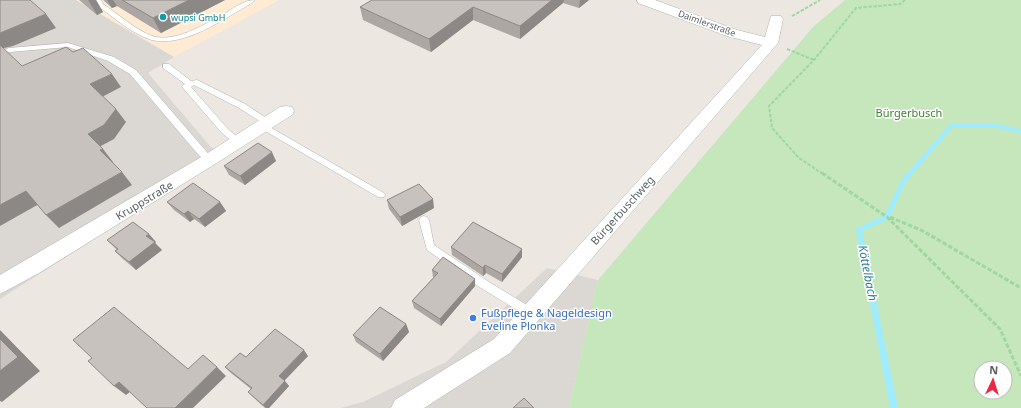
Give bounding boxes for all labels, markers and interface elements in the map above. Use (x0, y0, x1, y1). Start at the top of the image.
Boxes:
street label: Daimlerstraße (676, 7, 738, 39)
place label: wupsi GmbH (171, 11, 225, 24)
marker: wupsi GmbH (158, 12, 168, 22)
park label: Bürgerbusch (876, 105, 942, 120)
street label: Bürgerbuschweg (587, 172, 657, 248)
street label: Kruppstraße (112, 177, 176, 223)
water label: Köttelbach (854, 244, 882, 303)
place label: Fußpflege & Nageldesign Eveline Plonka (481, 305, 612, 333)
marker: Fußpflege & Nageldesign Eveline Plonka (468, 313, 478, 323)
north arrow (973, 360, 1013, 400)
text: N (989, 362, 999, 377)

